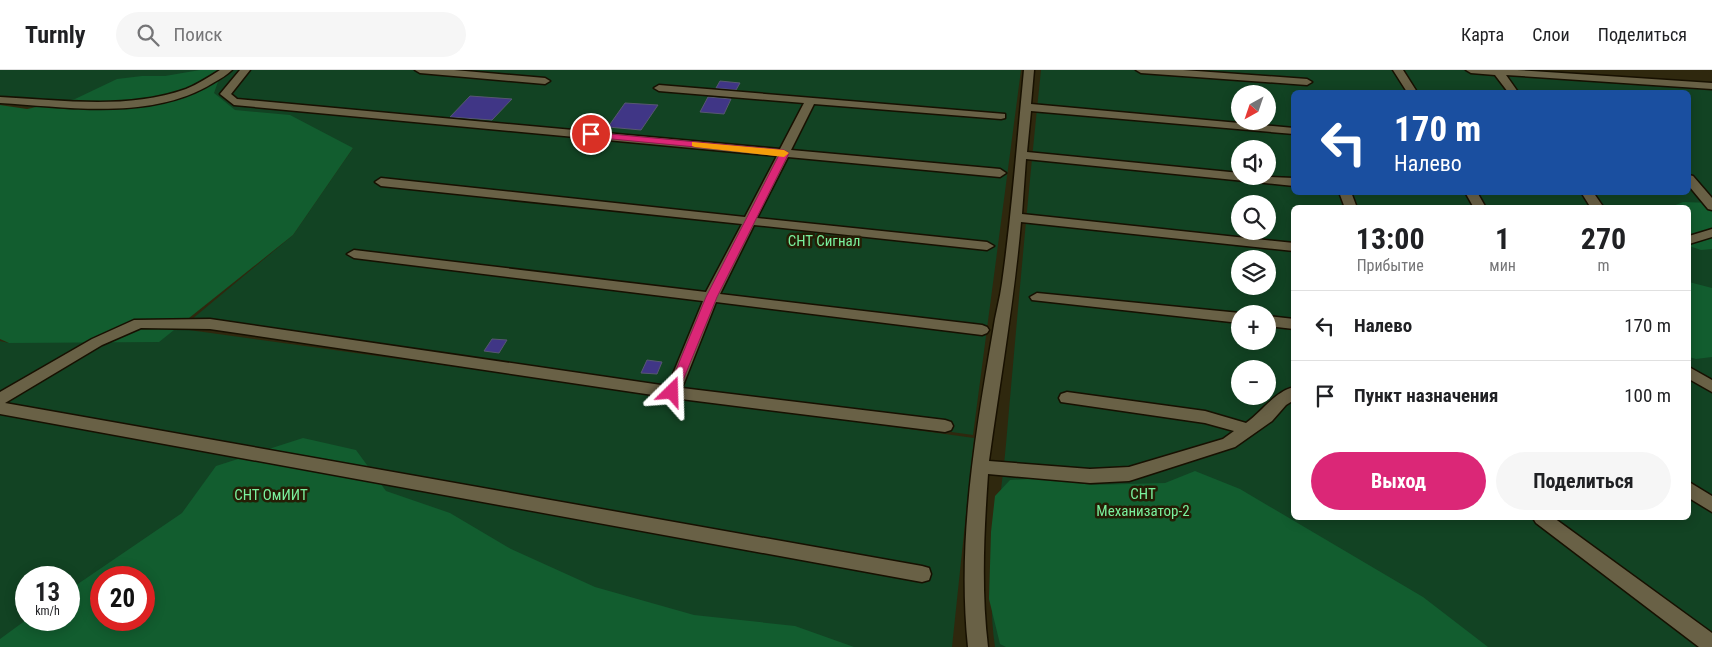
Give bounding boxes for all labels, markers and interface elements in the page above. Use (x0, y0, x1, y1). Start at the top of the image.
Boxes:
search box (116, 12, 466, 57)
text: Turnly (25, 21, 86, 49)
icon: search (134, 21, 162, 49)
text: Поиск (174, 23, 222, 46)
text: Карта (1461, 24, 1504, 45)
text: Слои (1532, 24, 1570, 45)
text: Поделиться (1598, 24, 1687, 45)
north arrow (1231, 85, 1276, 130)
map controls (1231, 85, 1276, 405)
text: 170 m (1394, 109, 1481, 150)
icon: left (1311, 110, 1376, 175)
pin (570, 113, 612, 155)
icon: arrive (577, 120, 605, 148)
button: sound (1231, 140, 1276, 185)
text: Налево (1394, 151, 1462, 176)
button: search (1231, 195, 1276, 240)
text: 13:00 (1356, 221, 1425, 256)
text: 1 (1495, 221, 1510, 256)
text: 270 (1581, 221, 1626, 256)
park label: СНТ Сигнал (788, 232, 860, 250)
button: layers (1231, 250, 1276, 295)
text: Прибытие (1357, 256, 1424, 275)
text: мин (1489, 256, 1516, 275)
text: m (1597, 256, 1610, 275)
button: + (1231, 305, 1276, 350)
icon: left (1311, 312, 1339, 340)
text: Налево (1354, 314, 1412, 337)
text: 170 m (1624, 314, 1671, 337)
button: − (1231, 360, 1276, 405)
position arrow (645, 365, 697, 417)
icon: arrive (1311, 382, 1339, 410)
text: Пункт назначения (1354, 384, 1498, 407)
text: 100 m (1624, 384, 1671, 407)
button: Выход (1311, 452, 1486, 510)
button: Поделиться (1496, 452, 1671, 510)
park label: СНТ Механизатор-2 (1096, 485, 1190, 520)
park label: СНТ ОмИИТ (234, 486, 308, 504)
speed limit sign: 20 (90, 566, 155, 631)
text: 13 (35, 578, 60, 607)
text: km/h (35, 604, 60, 618)

